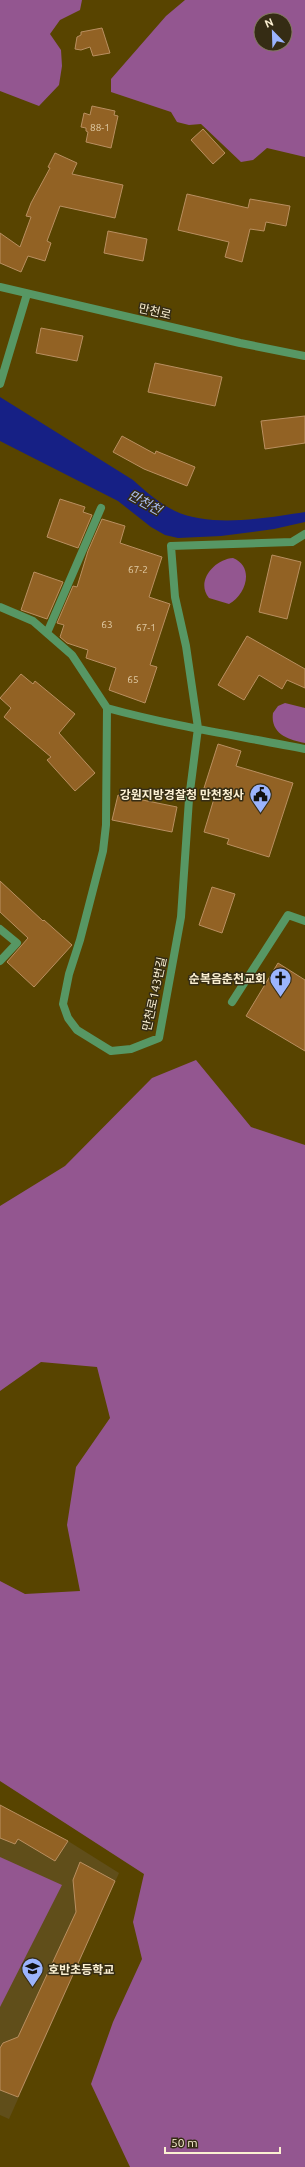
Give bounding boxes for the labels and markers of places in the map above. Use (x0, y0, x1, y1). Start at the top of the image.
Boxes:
public building icon: 강원지방경찰청 만천청사 (247, 781, 273, 814)
place label: 강원지방경찰청 만천청사 (120, 788, 244, 801)
church icon: 순복음춘천교회 (268, 965, 294, 998)
place label: 순복음춘천교회 (189, 972, 266, 985)
school or university icon: 호반초등학교 (20, 1956, 46, 1989)
place label: 호반초등학교 (48, 1963, 114, 1976)

